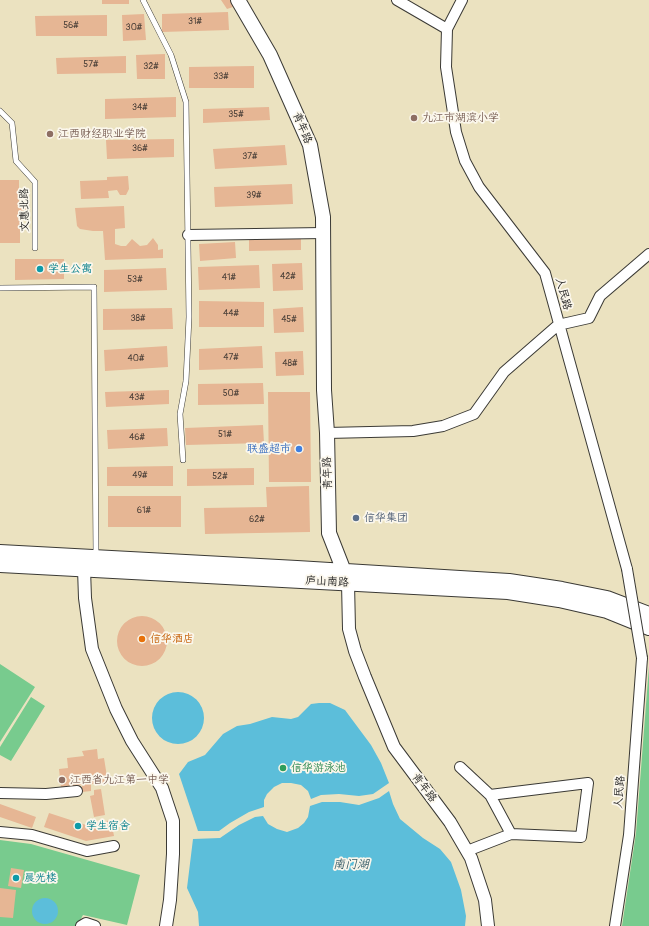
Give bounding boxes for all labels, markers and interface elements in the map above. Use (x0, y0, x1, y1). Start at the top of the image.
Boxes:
house number: 31# (188, 17, 202, 27)
house number: 56# (63, 21, 79, 31)
house number: 30# (126, 23, 142, 33)
house number: 57# (83, 60, 99, 70)
house number: 32# (143, 62, 159, 72)
house number: 33# (213, 72, 229, 82)
house number: 34# (132, 103, 148, 113)
house number: 35# (228, 110, 244, 120)
street label: 青年路 (289, 110, 315, 146)
place label: 九江市湖滨小学 (422, 111, 499, 125)
marker: 九江市湖滨小学 (409, 113, 419, 123)
place label: 江西财经职业学院 (58, 127, 146, 141)
marker: 江西财经职业学院 (45, 129, 55, 139)
house number: 36# (132, 144, 148, 154)
house number: 37# (242, 152, 258, 162)
street label: 文惠北路 (18, 188, 32, 232)
house number: 39# (246, 191, 262, 201)
place label: 学生公寓 (48, 262, 92, 276)
marker: 学生公寓 (35, 264, 45, 274)
house number: 42# (280, 272, 296, 282)
house number: 41# (222, 273, 236, 283)
house number: 53# (127, 275, 143, 285)
street label: 人民路 (552, 276, 574, 312)
house number: 44# (223, 309, 239, 319)
house number: 38# (130, 314, 146, 324)
house number: 45# (281, 315, 297, 325)
house number: 47# (223, 353, 239, 363)
house number: 40# (128, 354, 144, 364)
house number: 48# (282, 359, 298, 369)
house number: 50# (223, 389, 239, 399)
house number: 43# (129, 393, 145, 403)
house number: 51# (218, 430, 232, 440)
house number: 46# (129, 433, 145, 443)
place label: 联盛超市 (247, 442, 291, 456)
marker: 联盛超市 (294, 444, 304, 454)
street label: 青年路 (321, 456, 335, 490)
house number: 49# (132, 471, 148, 481)
house number: 52# (212, 472, 228, 482)
house number: 61# (137, 506, 151, 516)
place label: 信华集团 (364, 511, 408, 525)
marker: 信华集团 (351, 513, 361, 523)
house number: 62# (249, 515, 265, 525)
street label: 庐山南路 (305, 574, 349, 590)
place label: 信华酒店 (150, 632, 194, 646)
marker: 信华酒店 (137, 634, 147, 644)
place label: 信华游泳池 (291, 761, 346, 775)
marker: 信华游泳池 (278, 763, 288, 773)
street label: 青年路 (409, 771, 439, 805)
place label: 江西省九江第一中学 (70, 773, 169, 787)
marker: 江西省九江第一中学 (57, 775, 67, 785)
street label: 人民路 (612, 775, 628, 809)
place label: 学生宿舍 (86, 819, 130, 833)
marker: 学生宿舍 (73, 821, 83, 831)
water label: 南门湖 (333, 858, 369, 872)
place label: 晨光楼 (24, 871, 57, 885)
marker: 晨光楼 (11, 873, 21, 883)

